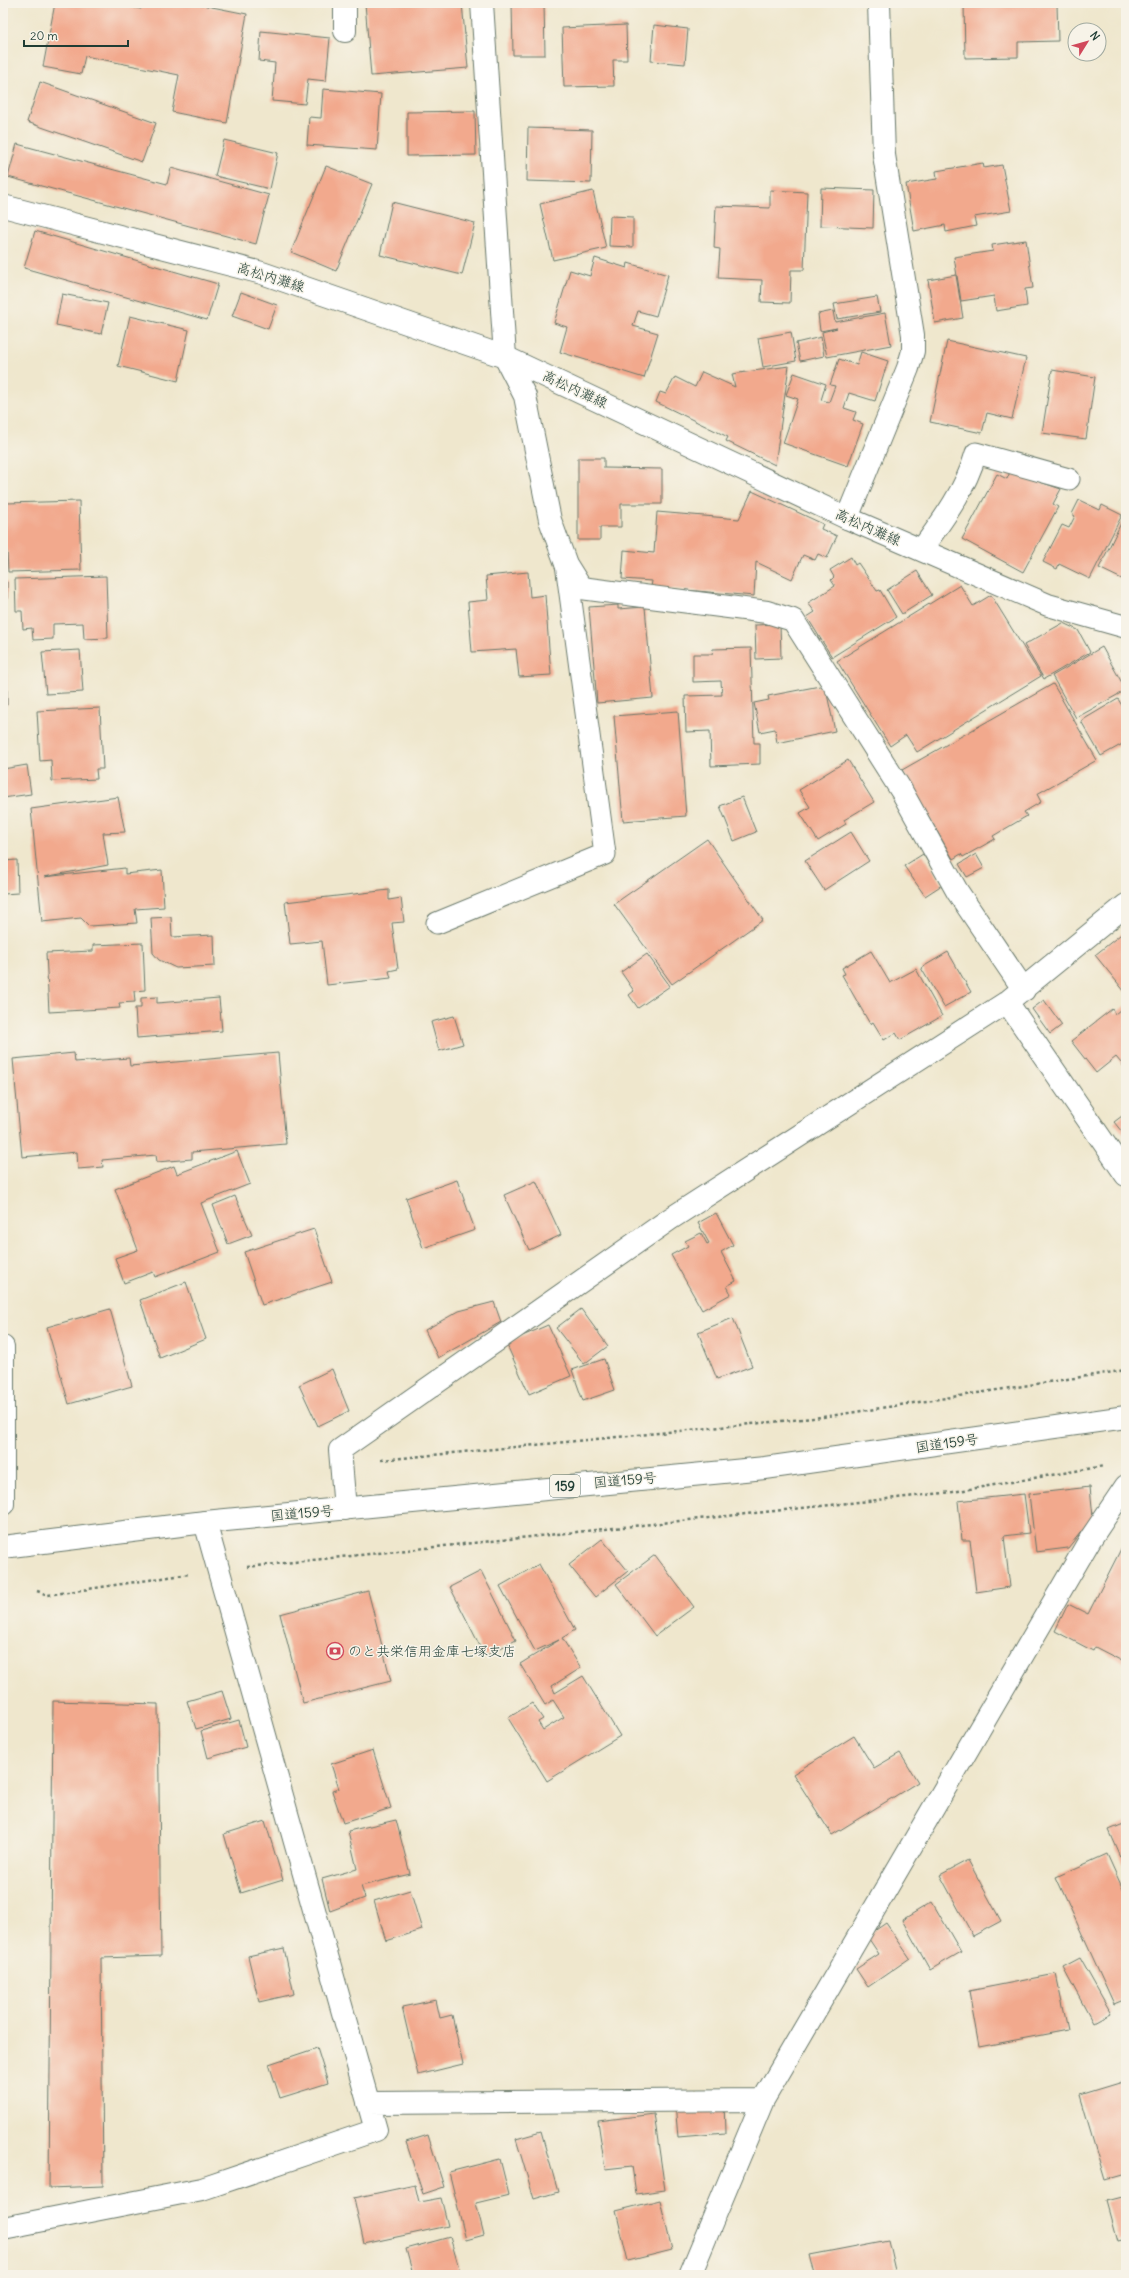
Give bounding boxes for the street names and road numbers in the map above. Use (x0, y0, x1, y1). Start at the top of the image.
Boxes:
street label: 高松内灘線 (235, 258, 307, 296)
street label: 高松内灘線 (539, 366, 611, 412)
street label: 高松内灘線 (832, 505, 904, 549)
street label: 国道159号 (914, 1430, 980, 1456)
street label: 国道159号 (593, 1468, 657, 1492)
road number: 159 (550, 1475, 580, 1497)
street label: 国道159号 (270, 1501, 334, 1525)

